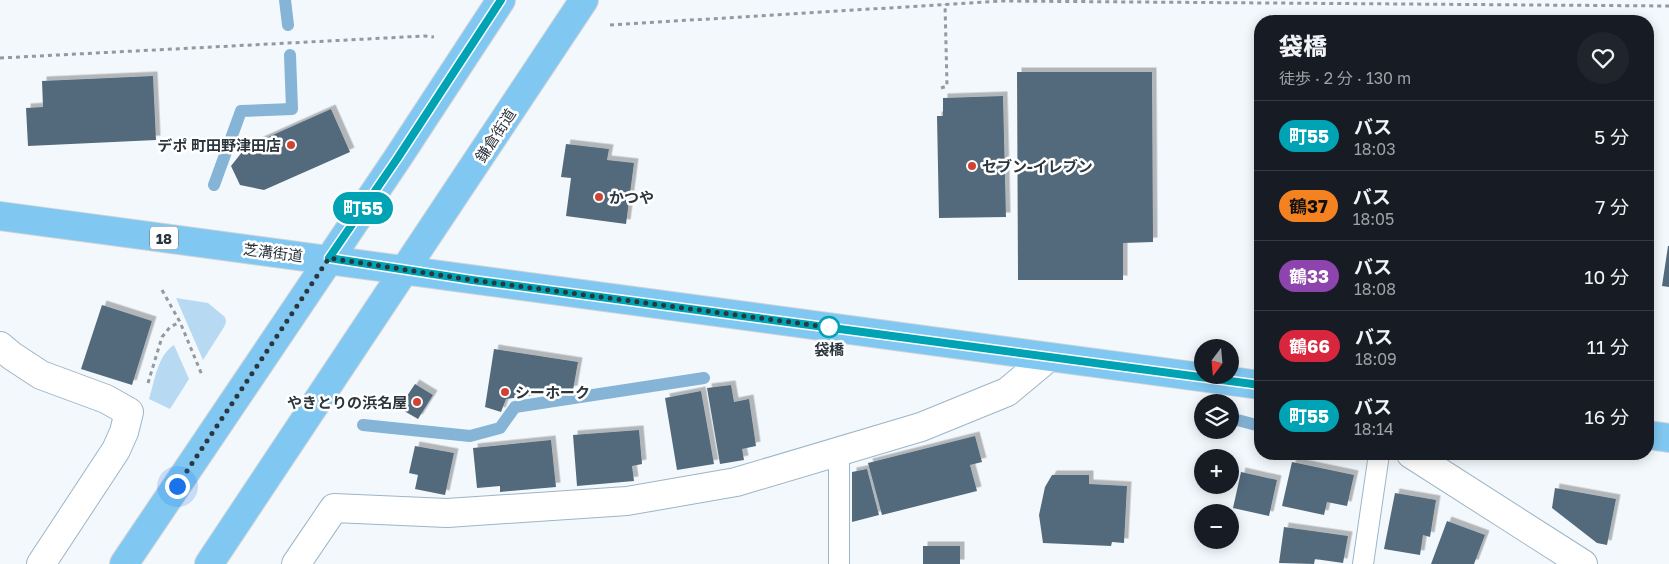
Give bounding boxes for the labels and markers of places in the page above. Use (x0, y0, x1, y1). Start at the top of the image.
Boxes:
place label: デポ 町田野津田店 (157, 136, 281, 154)
marker: デポ 町田野津田店 (285, 139, 297, 151)
place label: セブン-イレブン (982, 157, 1093, 175)
marker: セブン-イレブン (966, 160, 978, 172)
place label: かつや (609, 188, 654, 206)
marker: かつや (593, 191, 605, 203)
marker: 袋橋 (818, 316, 840, 338)
place label: 袋橋 (814, 340, 845, 358)
place label: シーホーク (515, 383, 590, 401)
marker: シーホーク (499, 386, 511, 398)
place label: やきとりの浜名屋 (287, 393, 407, 411)
marker: やきとりの浜名屋 (411, 396, 423, 408)

